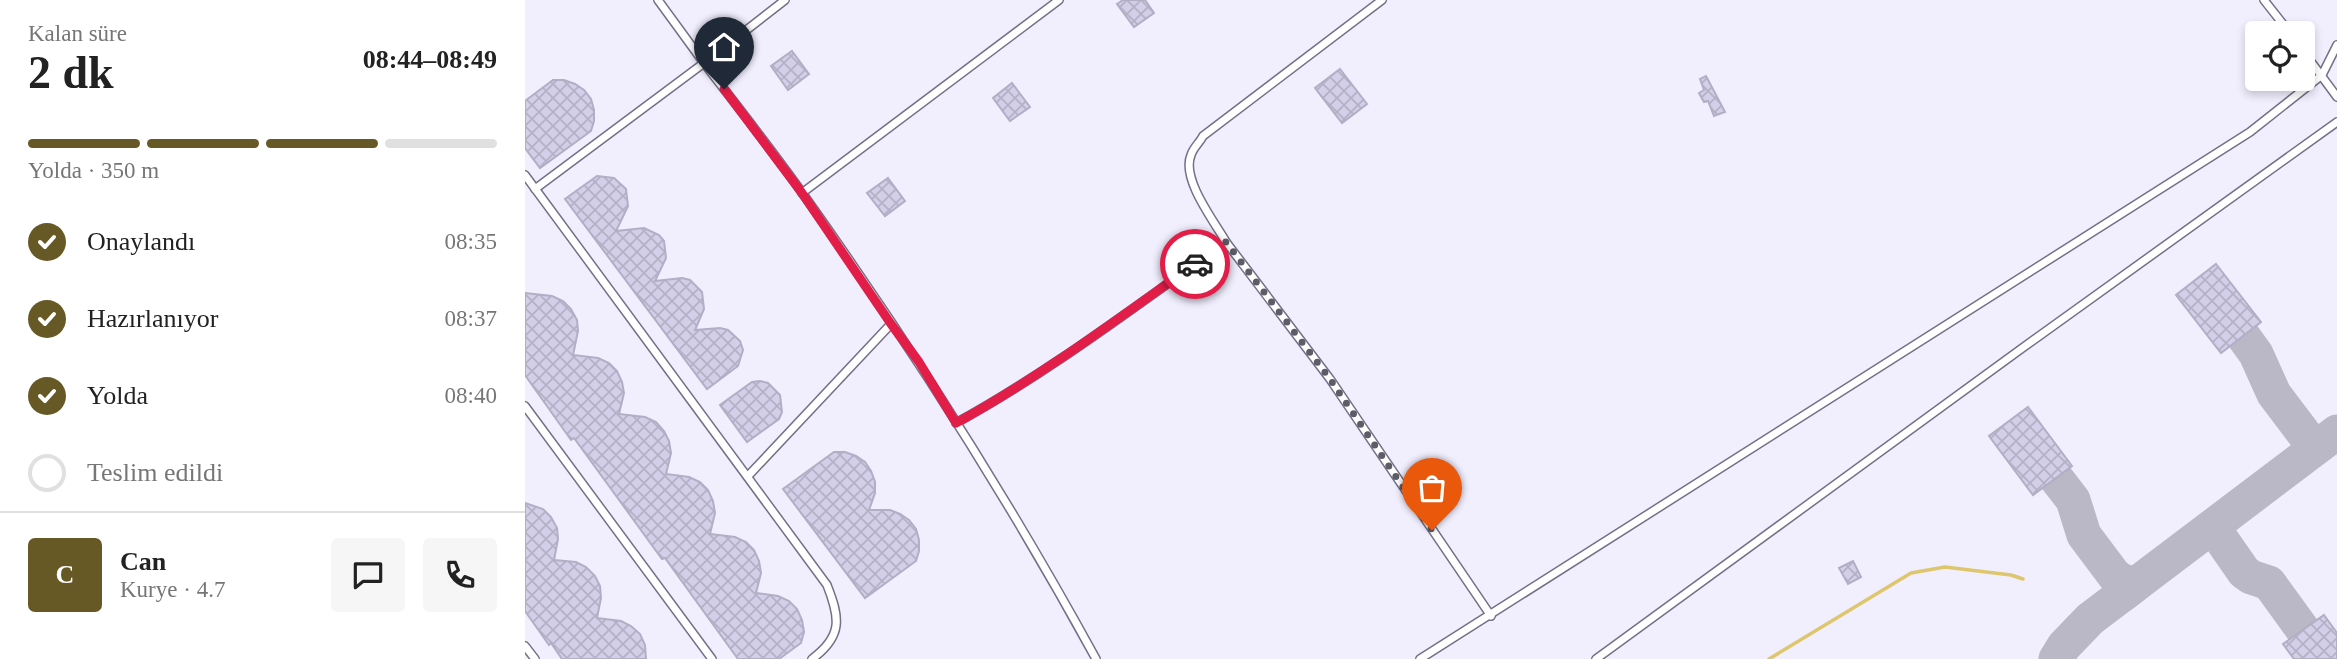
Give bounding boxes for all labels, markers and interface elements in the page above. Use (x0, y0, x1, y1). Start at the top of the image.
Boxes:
pin (694, 17, 754, 89)
text: Kalan süre (28, 21, 127, 46)
map controls (2245, 21, 2315, 91)
button: locate (2245, 21, 2315, 91)
icon: home (705, 28, 743, 66)
text: 08:44–08:49 (363, 45, 497, 74)
text: 2 dk (28, 47, 114, 98)
text: Yolda · 350 m (28, 158, 159, 183)
icon: check (28, 223, 66, 261)
text: Onaylandı (87, 227, 195, 256)
text: 08:35 (445, 229, 497, 254)
courier (1160, 229, 1230, 299)
icon: car (1176, 245, 1214, 283)
icon: check (28, 300, 66, 338)
text: Hazırlanıyor (87, 304, 218, 333)
text: 08:37 (445, 306, 497, 331)
icon: check (28, 377, 66, 415)
text: Yolda (87, 381, 148, 410)
text: 08:40 (445, 383, 497, 408)
text: Teslim edildi (87, 458, 223, 487)
pin (1402, 458, 1462, 530)
icon: bag (1413, 469, 1451, 507)
button: chat (331, 538, 405, 612)
button: phone (423, 538, 497, 612)
text: Can (120, 547, 166, 576)
text: C (56, 560, 74, 589)
text: Kurye · 4.7 (120, 577, 225, 602)

